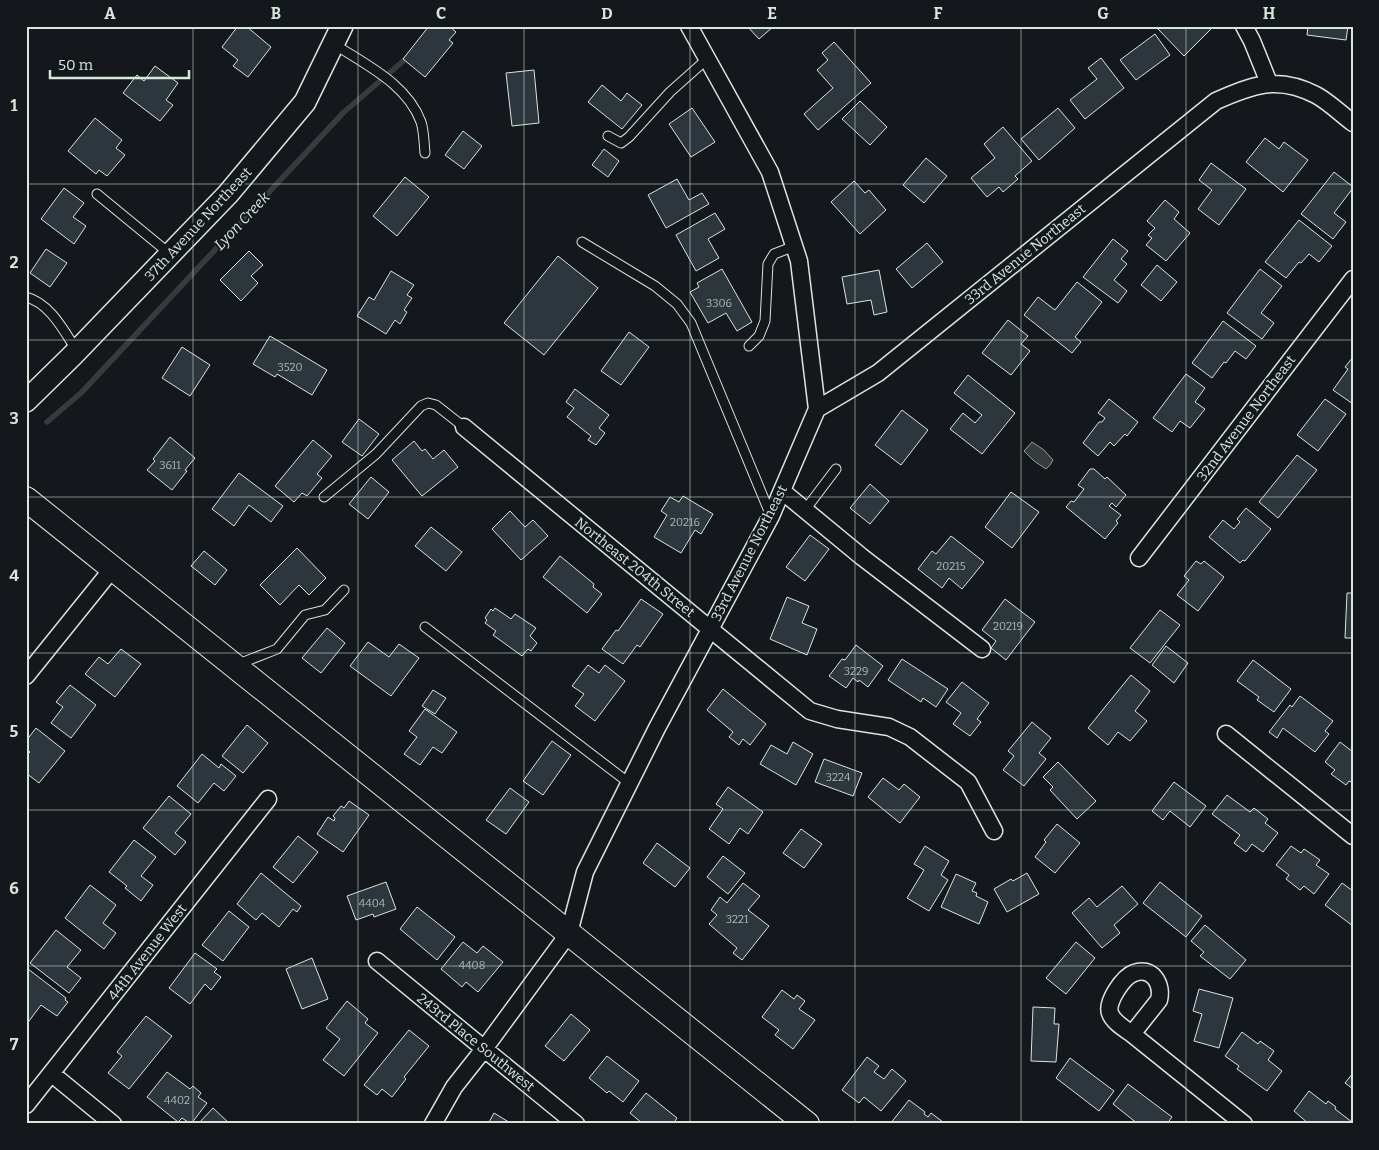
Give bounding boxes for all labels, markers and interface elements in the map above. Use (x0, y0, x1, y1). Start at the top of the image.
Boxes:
text: A (104, 4, 116, 23)
text: B (271, 4, 281, 23)
text: C (436, 4, 446, 23)
text: D (601, 4, 613, 23)
text: E (767, 4, 777, 23)
text: F (934, 4, 943, 23)
text: G (1097, 4, 1109, 23)
text: H (1263, 4, 1276, 23)
scale bar (50, 48, 189, 80)
text: 50 m (58, 56, 94, 74)
text: 1 (11, 96, 18, 115)
street label: 37th Avenue Northeast (141, 164, 255, 285)
water label: Lyon Creek (211, 188, 274, 254)
street label: 33rd Avenue Northeast (962, 201, 1089, 308)
text: 2 (9, 253, 19, 272)
house number: 3306 (706, 297, 732, 310)
street label: 32nd Avenue Northeast (1193, 352, 1299, 485)
house number: 3520 (278, 361, 303, 374)
text: 3 (9, 409, 19, 428)
house number: 3611 (159, 459, 181, 472)
street label: 33rd Avenue Northeast (708, 482, 791, 624)
street label: Northeast 204th Street (571, 514, 698, 621)
house number: 20216 (670, 516, 700, 529)
house number: 20215 (936, 560, 966, 573)
text: 4 (9, 566, 19, 585)
house number: 20219 (993, 620, 1023, 633)
house number: 3229 (844, 665, 868, 678)
text: 5 (10, 722, 19, 741)
house number: 3224 (826, 771, 851, 784)
text: 6 (9, 879, 19, 898)
house number: 4404 (359, 897, 386, 910)
street label: 44th Avenue West (104, 901, 190, 1004)
house number: 3221 (726, 913, 749, 926)
house number: 4408 (459, 959, 485, 972)
street label: 243rd Place Southwest (414, 990, 538, 1095)
text: 7 (10, 1035, 19, 1054)
house number: 4402 (164, 1094, 190, 1107)

